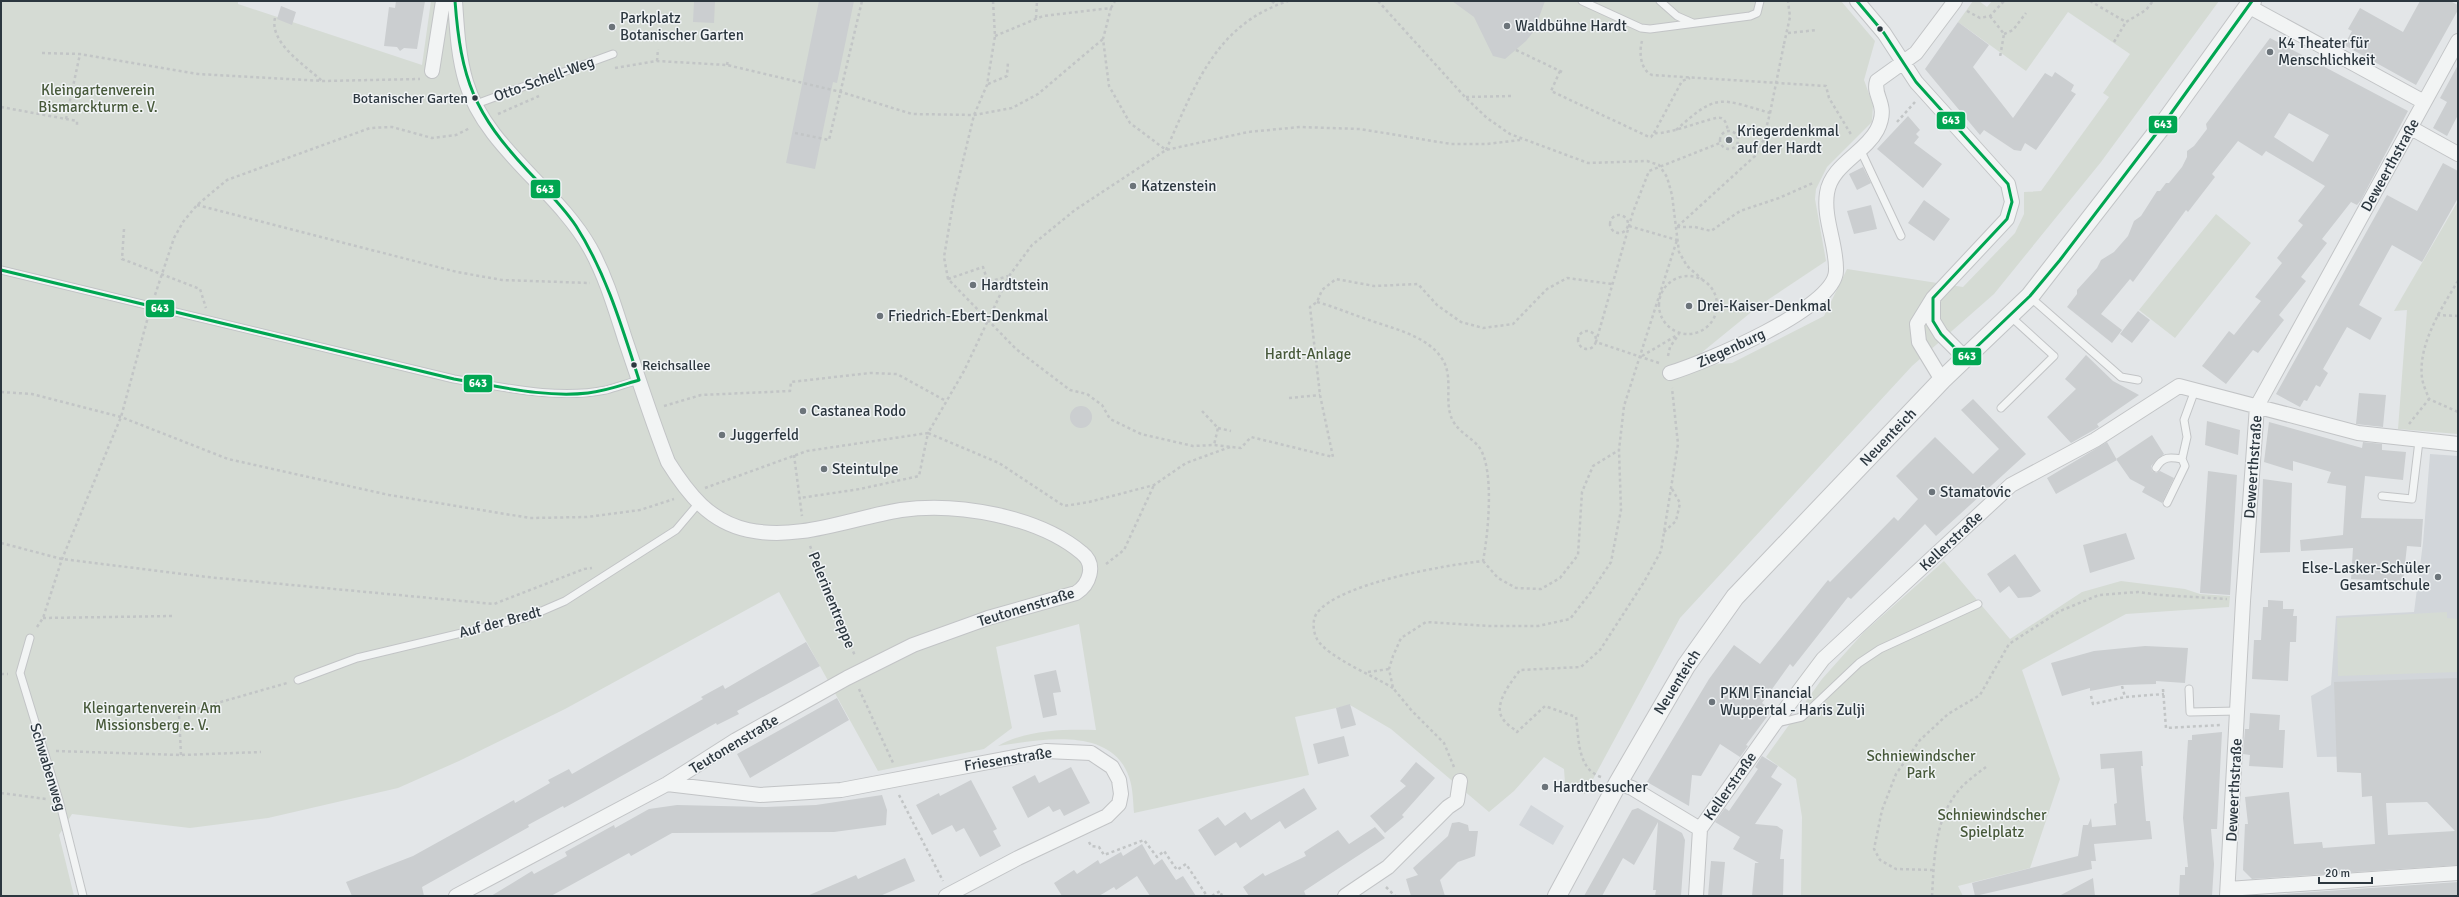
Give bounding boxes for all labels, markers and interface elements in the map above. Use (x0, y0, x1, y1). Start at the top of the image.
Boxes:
place label: Parkplatz Botanischer Garten (620, 9, 744, 44)
place label: Waldbühne Hardt (1515, 17, 1627, 35)
marker: Waldbühne Hardt (1502, 21, 1512, 31)
marker: Parkplatz Botanischer Garten (607, 22, 617, 32)
unlabelled marker (1875, 24, 1885, 34)
place label: K4 Theater für Menschlichkeit (2278, 34, 2375, 69)
marker: K4 Theater für Menschlichkeit (2265, 47, 2275, 57)
street label: Otto-Schell-Weg (491, 52, 597, 106)
park label: Kleingartenverein Bismarckturm e. V. (38, 81, 158, 116)
place label: Botanischer Garten (352, 90, 468, 107)
marker: Botanischer Garten (470, 93, 480, 103)
line badge: 643 (1936, 111, 1966, 130)
text: 643 (1942, 114, 1960, 127)
line badge: 643 (2148, 115, 2178, 134)
street label: Deweerthstraße (2357, 115, 2423, 215)
text: 643 (2154, 118, 2172, 131)
place label: Kriegerdenkmal auf der Hardt (1737, 122, 1839, 157)
marker: Kriegerdenkmal auf der Hardt (1724, 135, 1734, 145)
place label: Katzenstein (1141, 177, 1216, 195)
line badge: 643 (530, 179, 561, 199)
marker: Katzenstein (1128, 181, 1138, 191)
text: 643 (536, 183, 554, 196)
place label: Hardtstein (981, 276, 1049, 294)
marker: Hardtstein (968, 280, 978, 290)
place label: Drei-Kaiser-Denkmal (1697, 297, 1831, 315)
line badge: 643 (145, 299, 175, 318)
marker: Drei-Kaiser-Denkmal (1684, 301, 1694, 311)
text: 643 (151, 302, 169, 315)
place label: Friedrich-Ebert-Denkmal (888, 307, 1048, 325)
marker: Friedrich-Ebert-Denkmal (875, 311, 885, 321)
street label: Ziegenburg (1694, 324, 1768, 372)
park label: Hardt-Anlage (1265, 345, 1351, 363)
line badge: 643 (1952, 347, 1982, 366)
text: 643 (1958, 350, 1976, 363)
place label: Reichsallee (642, 357, 710, 374)
marker: Reichsallee (629, 360, 639, 370)
line badge: 643 (463, 374, 493, 393)
text: 643 (469, 377, 487, 390)
place label: Castanea Rodo (811, 402, 906, 420)
street label: Neuenteich (1856, 404, 1920, 470)
marker: Castanea Rodo (798, 406, 808, 416)
street label: Deweerthstraße (2240, 415, 2266, 519)
place label: Juggerfeld (730, 426, 799, 444)
marker: Juggerfeld (717, 430, 727, 440)
place label: Steintulpe (832, 460, 899, 478)
marker: Steintulpe (819, 464, 829, 474)
place label: Stamatovic (1940, 483, 2011, 501)
marker: Stamatovic (1927, 487, 1937, 497)
street label: Kellerstraße (1916, 507, 1986, 575)
street label: Pelerinentreppe (804, 549, 860, 651)
place label: Else-Lasker-Schüler Gesamtschule (2301, 559, 2430, 594)
marker: Else-Lasker-Schüler Gesamtschule (2433, 572, 2443, 582)
street label: Teutonenstraße (975, 584, 1077, 630)
street label: Auf der Bredt (457, 602, 543, 642)
street label: Neuenteich (1650, 646, 1704, 718)
place label: PKM Financial Wuppertal - Haris Zulji (1720, 684, 1865, 719)
marker: PKM Financial Wuppertal - Haris Zulji (1707, 697, 1717, 707)
park label: Kleingartenverein Am Missionsberg e. V. (83, 699, 221, 734)
street label: Teutonenstraße (686, 710, 782, 778)
street label: Schwabenweg (26, 721, 70, 813)
street label: Deweerthstraße (2222, 738, 2246, 842)
street label: Friesenstraße (963, 743, 1053, 775)
park label: Schniewindscher Park (1866, 747, 1976, 782)
street label: Kellerstraße (1700, 748, 1760, 824)
place label: Hardtbesucher (1553, 778, 1648, 796)
marker: Hardtbesucher (1540, 782, 1550, 792)
park label: Schniewindscher Spielplatz (1937, 806, 2047, 841)
scale bar (2319, 859, 2372, 885)
text: 20 m (2325, 866, 2350, 881)

